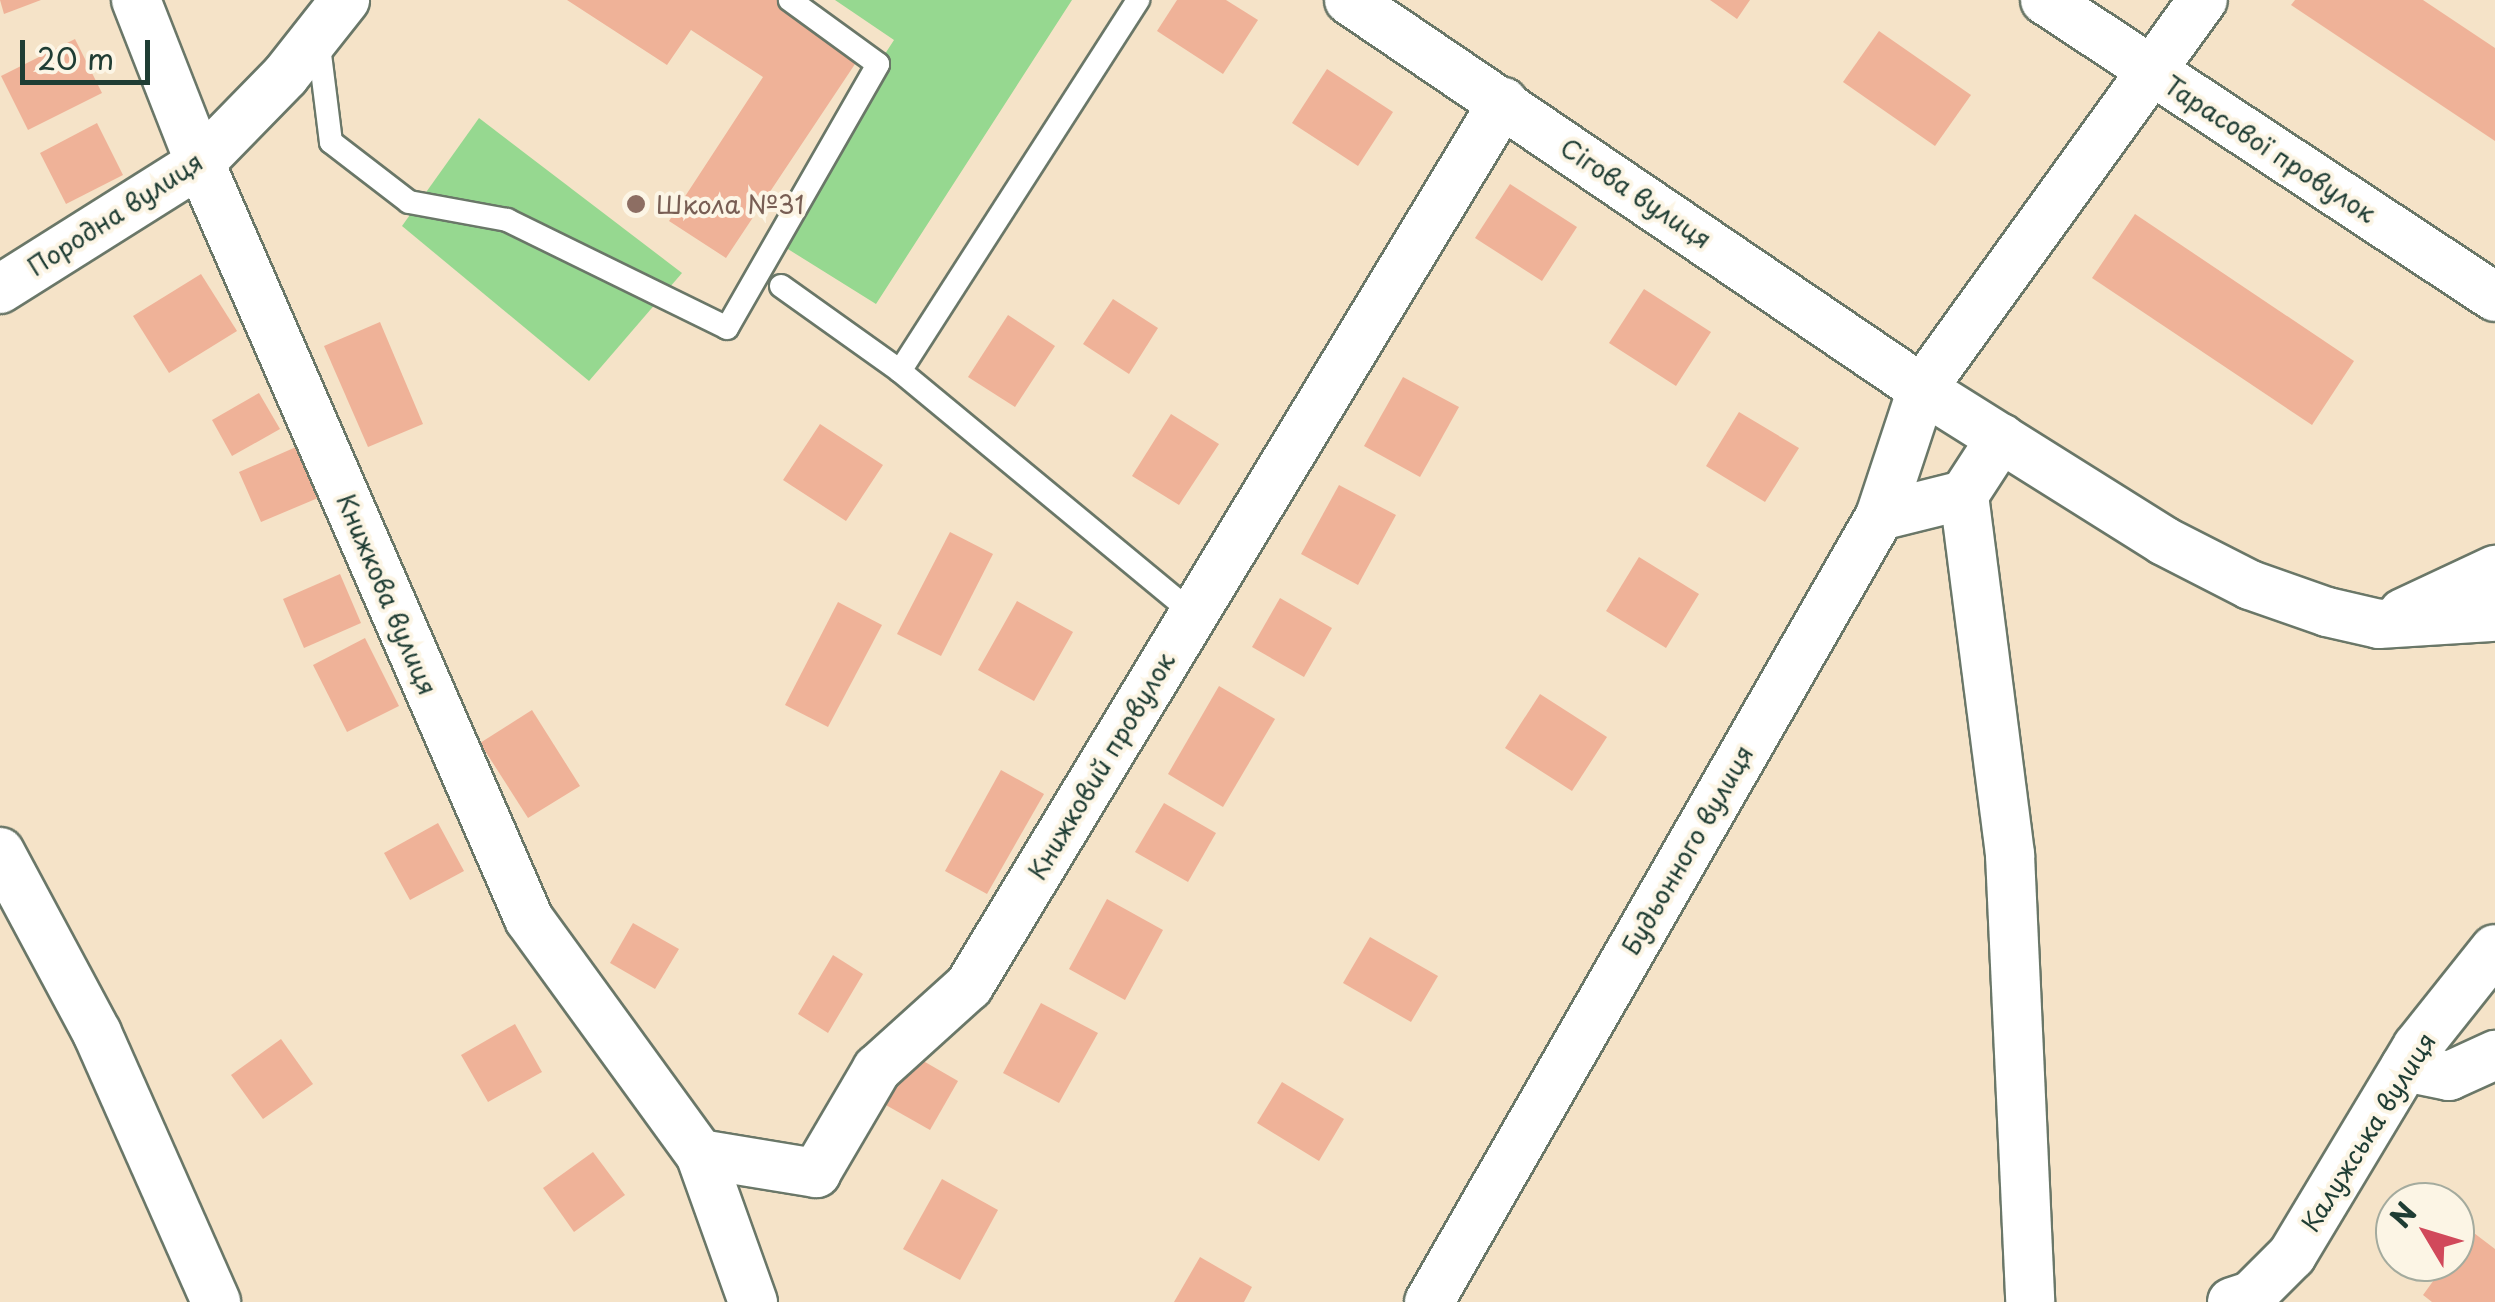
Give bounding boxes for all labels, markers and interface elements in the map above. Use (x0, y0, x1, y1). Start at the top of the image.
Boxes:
scale bar (25, 20, 155, 82)
text: 20 m (37, 35, 114, 80)
street label: Тарасової провулок (2158, 69, 2382, 229)
street label: Сігова вулиця (1555, 131, 1717, 255)
street label: Породна вулиця (21, 146, 209, 282)
place label: Школа №31 (656, 189, 805, 219)
marker: Школа №31 (625, 193, 647, 215)
street label: Книжкова вулиця (331, 488, 443, 700)
street label: Книжковий провулок (1022, 647, 1180, 885)
street label: Будьонного вулиця (1615, 740, 1759, 960)
street label: Калужська вулиця (2294, 1026, 2442, 1238)
north arrow (2375, 1182, 2475, 1282)
text: N (2379, 1192, 2426, 1236)

